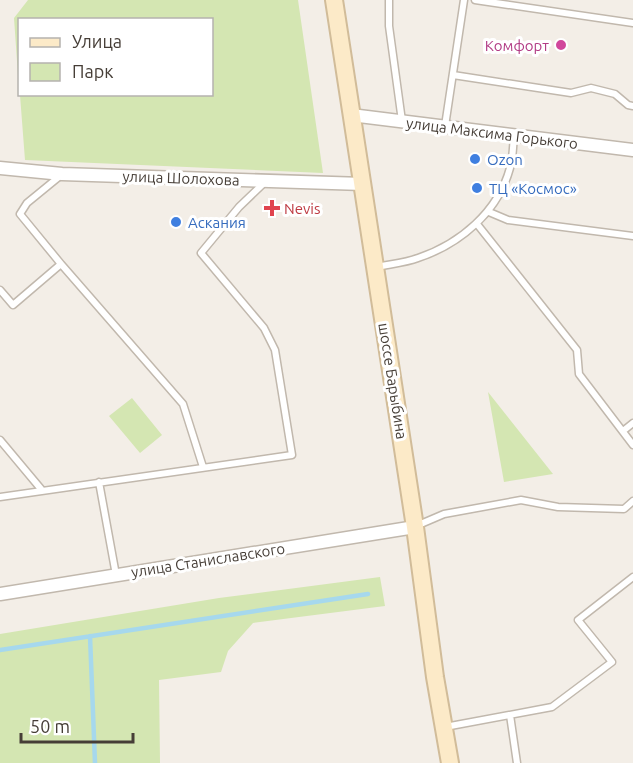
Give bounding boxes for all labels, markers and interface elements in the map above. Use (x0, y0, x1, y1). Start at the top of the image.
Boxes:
legend (18, 18, 213, 96)
text: Улица (72, 31, 122, 51)
place label: Комфорт (485, 37, 549, 54)
marker: Комфорт (554, 38, 568, 52)
text: Парк (72, 61, 113, 81)
street label: улица Максима Горького (405, 114, 579, 152)
place label: Ozon (487, 151, 523, 168)
marker: Ozon (468, 152, 482, 166)
street label: улица Шолохова (122, 167, 240, 189)
place label: ТЦ «Космос» (489, 180, 577, 197)
marker: ТЦ «Космос» (470, 181, 484, 195)
place label: Nevis (284, 200, 320, 217)
marker: Nevis (265, 201, 279, 215)
place label: Аскания (188, 214, 246, 231)
marker: Аскания (169, 215, 183, 229)
street label: шоссе Барыбина (375, 322, 411, 440)
street label: улица Станиславского (130, 539, 286, 581)
scale bar (21, 706, 134, 744)
text: 50 m (30, 716, 70, 736)

